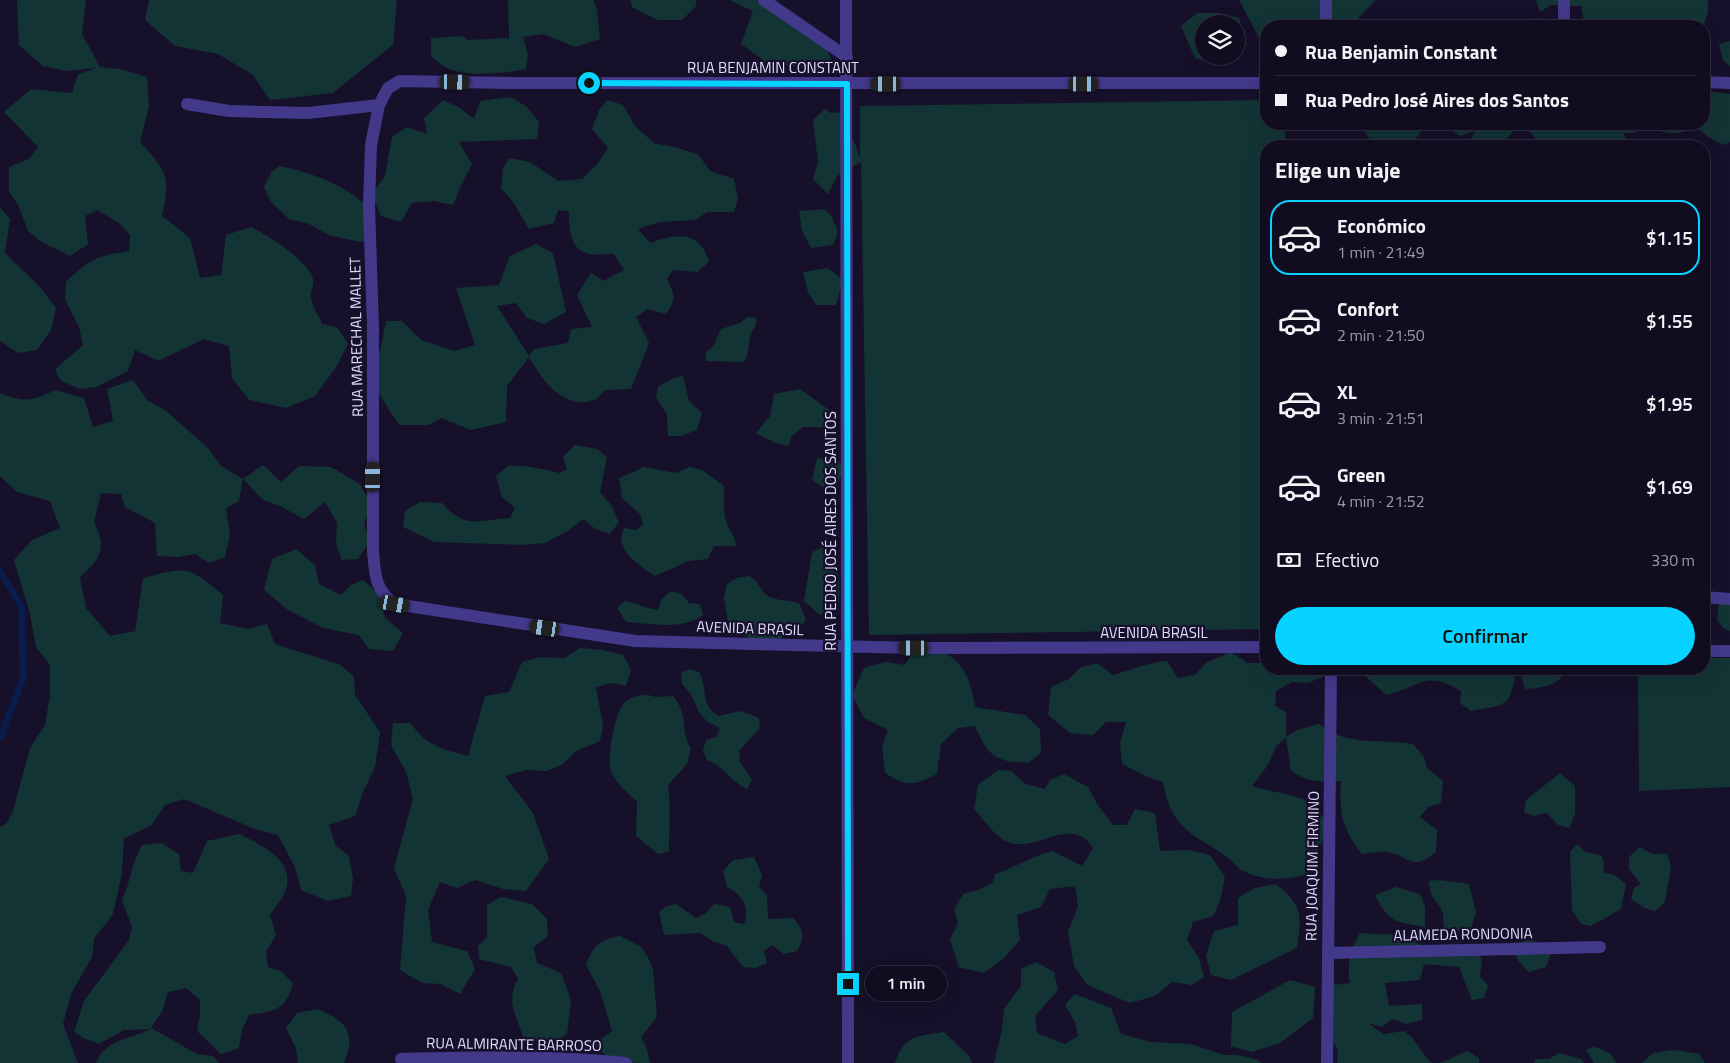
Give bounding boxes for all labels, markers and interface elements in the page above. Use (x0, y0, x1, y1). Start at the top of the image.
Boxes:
map controls (1195, 15, 1245, 65)
button: layers (1195, 15, 1245, 65)
text: Rua Benjamin Constant (1305, 37, 1497, 66)
street label: RUA BENJAMIN CONSTANT (687, 56, 859, 79)
route start (578, 72, 600, 94)
car (439, 74, 470, 90)
car (871, 77, 901, 92)
car (1069, 77, 1099, 92)
text: Rua Pedro José Aires dos Santos (1305, 85, 1569, 114)
text: Elige un viaje (1275, 153, 1401, 187)
text: Económico (1337, 211, 1426, 240)
icon: car (1277, 215, 1322, 260)
text: $1.15 (1646, 223, 1693, 252)
text: 1 min · 21:49 (1337, 240, 1425, 264)
street label: RUA MARECHAL MALLET (343, 257, 369, 417)
text: Confort (1337, 294, 1399, 323)
icon: car (1277, 298, 1322, 343)
text: $1.55 (1646, 306, 1693, 335)
text: 2 min · 21:50 (1337, 323, 1425, 347)
text: XL (1337, 377, 1357, 406)
icon: car (1277, 381, 1322, 426)
text: $1.95 (1646, 389, 1693, 418)
text: 3 min · 21:51 (1337, 406, 1425, 430)
street label: RUA PEDRO JOSÉ AIRES DOS SANTOS (819, 411, 842, 651)
text: Green (1337, 460, 1386, 489)
car (365, 462, 380, 492)
icon: car (1277, 464, 1322, 509)
text: $1.69 (1646, 472, 1693, 501)
text: 4 min · 21:52 (1337, 489, 1425, 513)
text: Efectivo (1315, 545, 1379, 574)
icon: cash (1275, 546, 1303, 574)
text: 330 m (1651, 548, 1695, 572)
car (378, 594, 411, 614)
button: Confirmar (1275, 607, 1695, 665)
street label: AVENIDA BRASIL (696, 615, 804, 641)
car (529, 618, 560, 638)
street label: AVENIDA BRASIL (1100, 621, 1208, 644)
car (899, 641, 929, 656)
street label: RUA JOAQUIM FIRMINO (1299, 791, 1325, 941)
street label: ALAMEDA RONDONIA (1393, 921, 1533, 947)
callout: 1 min (866, 966, 948, 1002)
text: 1 min (887, 971, 925, 995)
route end (837, 973, 859, 995)
street label: RUA ALMIRANTE BARROSO (426, 1031, 602, 1057)

